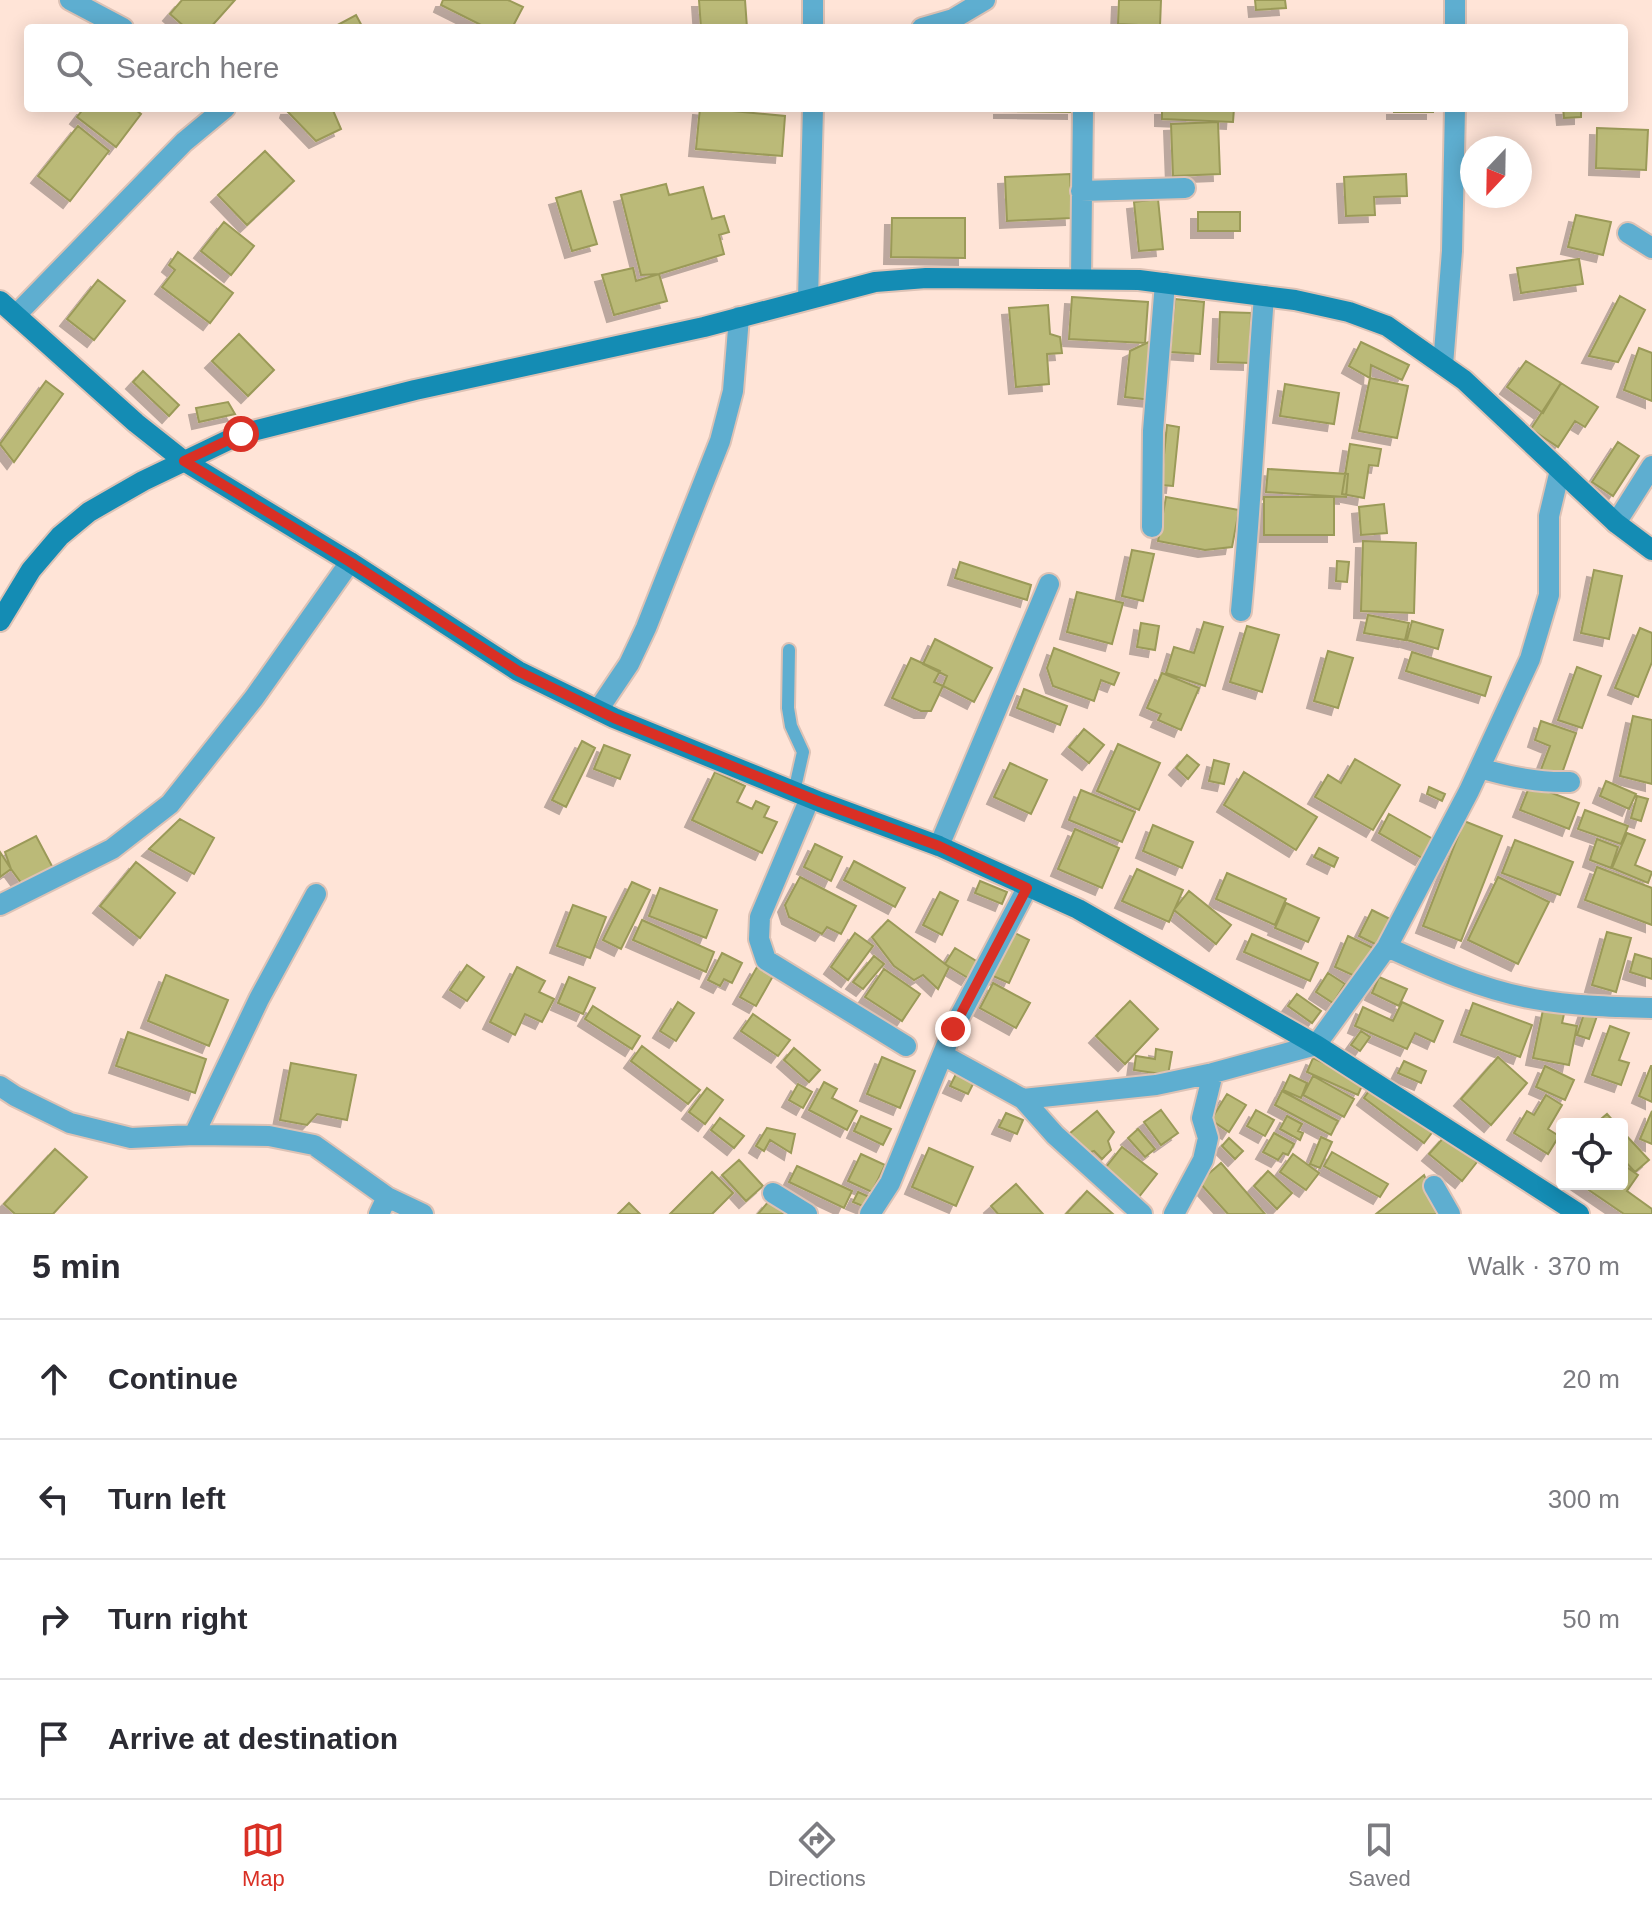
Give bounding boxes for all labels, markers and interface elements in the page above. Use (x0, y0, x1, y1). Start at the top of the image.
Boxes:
search box (24, 24, 1628, 112)
icon: search (52, 46, 96, 90)
text: Search here (116, 51, 279, 84)
north arrow (1460, 136, 1532, 208)
route start (223, 416, 259, 452)
route end (935, 1011, 971, 1047)
map controls (1556, 1118, 1628, 1190)
button: locate (1556, 1118, 1628, 1190)
text: 5 min (32, 1247, 121, 1285)
text: Walk · 370 m (1468, 1251, 1620, 1281)
icon: ahead (32, 1357, 76, 1401)
text: Continue (108, 1362, 238, 1395)
text: 20 m (1562, 1364, 1620, 1394)
icon: left (32, 1477, 76, 1521)
text: Turn left (108, 1482, 226, 1515)
text: 300 m (1548, 1484, 1620, 1514)
icon: right (32, 1597, 76, 1641)
text: Turn right (108, 1602, 247, 1635)
text: 50 m (1562, 1604, 1620, 1634)
icon: arrive (32, 1717, 76, 1761)
text: Arrive at destination (108, 1722, 398, 1755)
tab: Map (241, 1818, 285, 1892)
tab: Directions (768, 1818, 866, 1892)
tab: Saved (1348, 1818, 1411, 1892)

